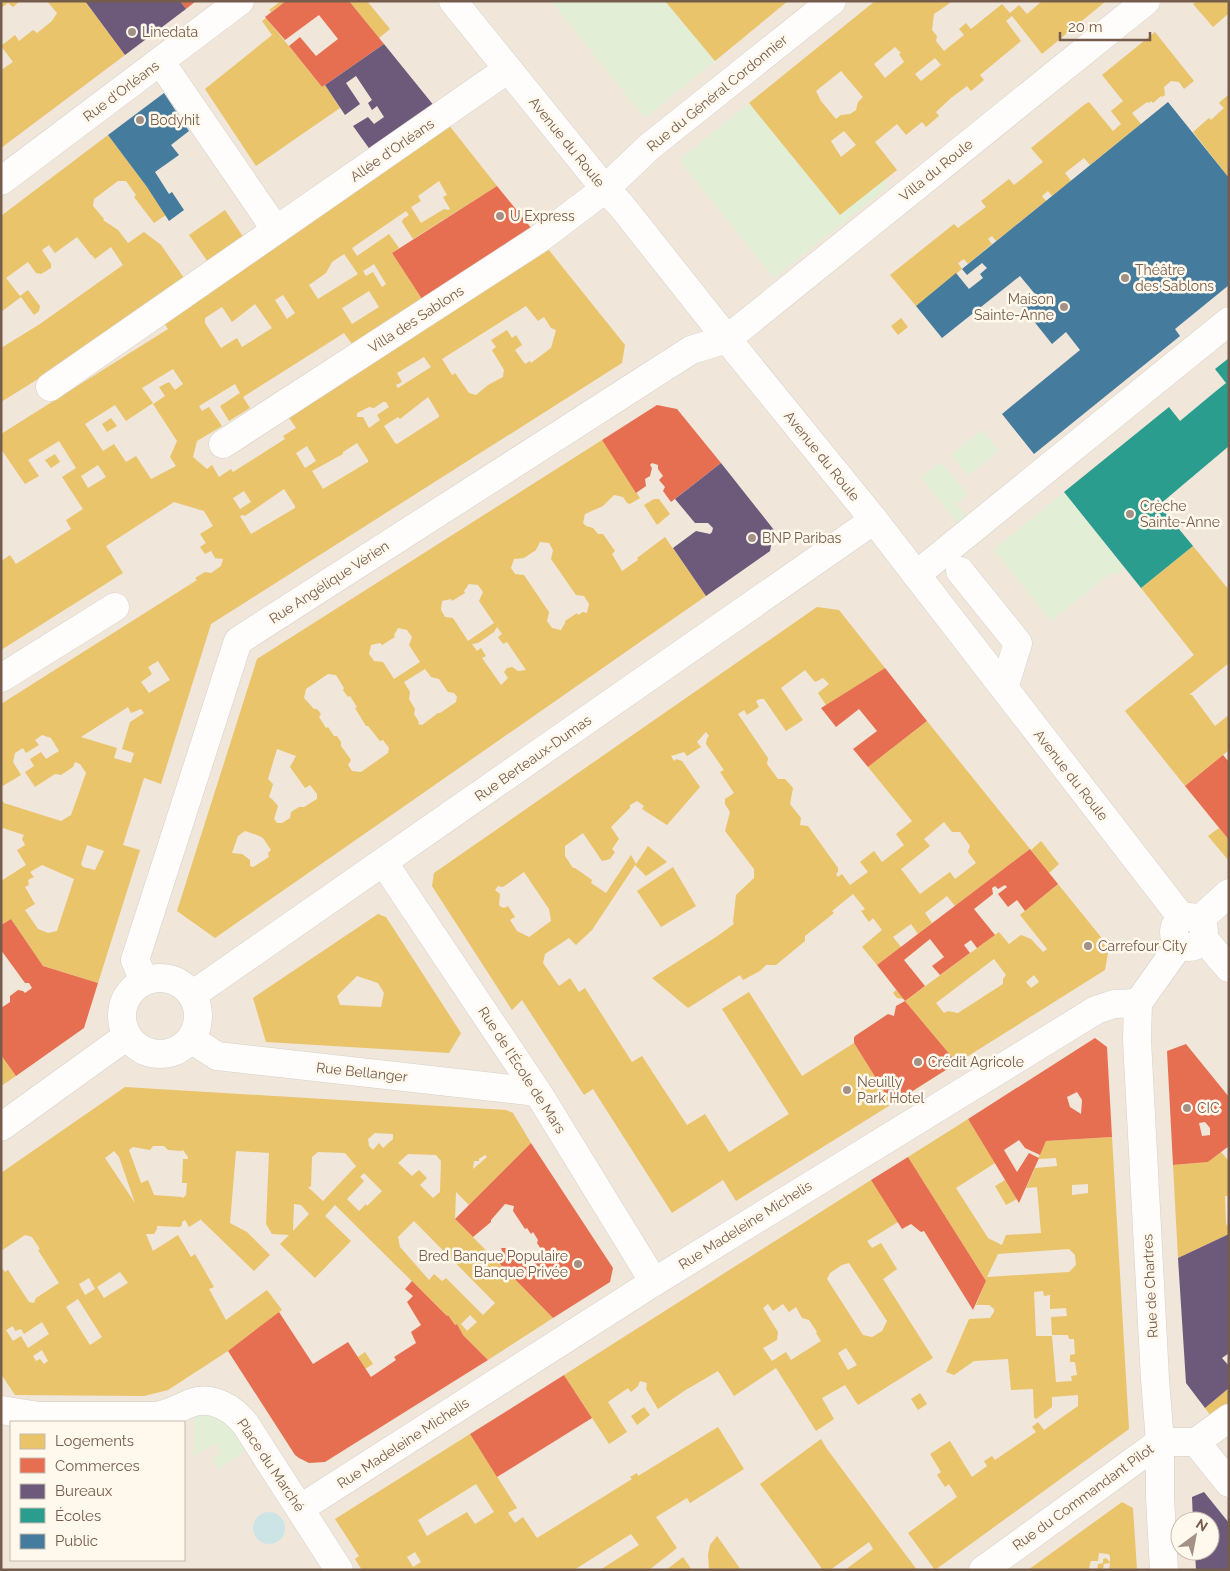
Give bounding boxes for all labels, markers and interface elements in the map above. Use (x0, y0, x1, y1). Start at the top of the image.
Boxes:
scale bar (1060, 10, 1150, 42)
text: 20 m (1068, 18, 1103, 36)
place label: Linedata (142, 24, 198, 40)
marker: Linedata (126, 26, 138, 38)
street label: Rue du Général Cordonnier (644, 31, 790, 155)
street label: Rue d'Orléans (80, 57, 162, 125)
street label: Avenue du Roule (526, 94, 608, 190)
place label: Bodyhit (150, 112, 200, 128)
marker: Bodyhit (134, 114, 146, 126)
street label: Allée d'Orléans (347, 115, 437, 185)
street label: Villa du Roule (896, 136, 976, 204)
place label: U Express (510, 208, 575, 224)
marker: U Express (494, 210, 506, 222)
place label: Théâtre des Sablons (1135, 262, 1214, 294)
marker: Théâtre des Sablons (1119, 272, 1131, 284)
street label: Villa des Sablons (365, 282, 467, 356)
place label: Maison Sainte-Anne (974, 291, 1054, 323)
marker: Maison Sainte-Anne (1058, 301, 1070, 313)
street label: Avenue du Roule (781, 408, 863, 504)
place label: Crèche Sainte-Anne (1140, 498, 1220, 530)
marker: Crèche Sainte-Anne (1124, 508, 1136, 520)
place label: BNP Paribas (762, 530, 842, 546)
marker: BNP Paribas (746, 532, 758, 544)
street label: Rue Angélique Vérien (266, 537, 392, 627)
street label: Rue Berteaux-Dumas (472, 712, 595, 804)
street label: Avenue du Roule (1031, 726, 1111, 824)
place label: Carrefour City (1098, 938, 1188, 954)
marker: Carrefour City (1082, 940, 1094, 952)
street label: Rue de l'École de Mars (475, 1003, 570, 1137)
place label: Crédit Agricole (928, 1054, 1024, 1070)
marker: Crédit Agricole (912, 1056, 924, 1068)
street label: Rue Bellanger (315, 1059, 409, 1085)
place label: Neuilly Park Hotel (857, 1074, 924, 1106)
marker: Neuilly Park Hotel (841, 1084, 853, 1096)
place label: CIC (1197, 1100, 1220, 1116)
marker: CIC (1181, 1102, 1193, 1114)
street label: Rue Madeleine Michelis (675, 1177, 815, 1273)
street label: Rue de Chartres (1139, 1233, 1161, 1339)
place label: Bred Banque Populaire Banque Privée (418, 1248, 568, 1280)
marker: Bred Banque Populaire Banque Privée (572, 1258, 584, 1270)
street label: Rue Madeleine Michelis (334, 1394, 472, 1492)
street label: Place du Marché (234, 1415, 308, 1515)
legend (10, 1421, 185, 1561)
text: Logements (55, 1432, 134, 1450)
street label: Rue du Commandant Pilot (1009, 1440, 1157, 1554)
text: Commerces (55, 1457, 140, 1475)
text: Bureaux (55, 1482, 113, 1500)
text: Écoles (55, 1507, 101, 1525)
north arrow (1170, 1511, 1220, 1561)
text: N (1193, 1515, 1211, 1535)
text: Public (55, 1532, 98, 1550)

